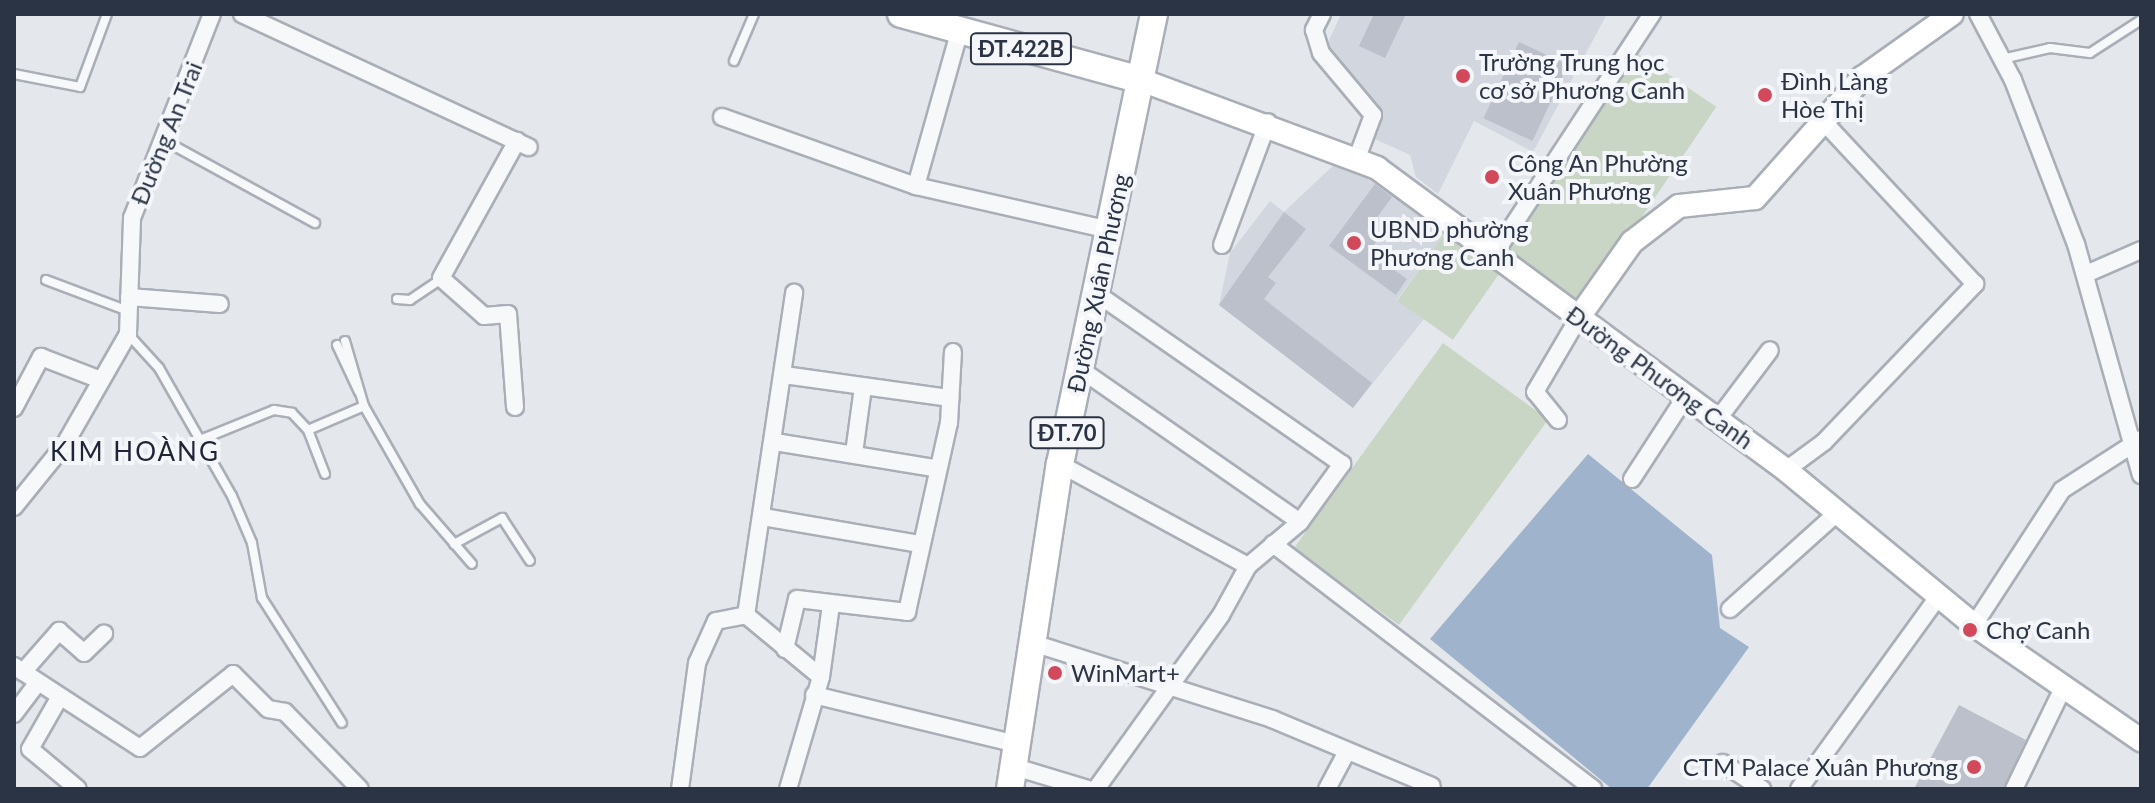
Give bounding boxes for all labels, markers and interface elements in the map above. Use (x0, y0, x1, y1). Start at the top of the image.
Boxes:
road number: ĐT.422B (969, 31, 1073, 67)
place label: Trường Trung học cơ sở Phương Canh (1479, 48, 1687, 104)
street label: Đường An Trai (124, 56, 208, 210)
marker: Trường Trung học cơ sở Phương Canh (1454, 67, 1472, 85)
place label: Đình Làng Hòe Thị (1781, 67, 1888, 123)
marker: Đình Làng Hòe Thị (1756, 86, 1774, 104)
place label: Công An Phường Xuân Phương (1508, 149, 1689, 205)
marker: Công An Phường Xuân Phương (1483, 168, 1501, 186)
street label: Đường Xuân Phương (1061, 171, 1135, 395)
place label: UBND phường Phương Canh (1370, 215, 1528, 271)
marker: UBND phường Phương Canh (1345, 234, 1363, 252)
street label: Đường Phương Canh (1561, 299, 1759, 455)
road number: ĐT.70 (1029, 415, 1105, 451)
district label: KIM HOÀNG (50, 436, 220, 468)
place label: Chợ Canh (1986, 616, 2091, 644)
marker: Chợ Canh (1961, 621, 1979, 639)
place label: WinMart+ (1071, 659, 1180, 687)
marker: WinMart+ (1046, 664, 1064, 682)
place label: CTM Palace Xuân Phương (1683, 753, 1958, 781)
marker: CTM Palace Xuân Phương (1965, 758, 1983, 776)

